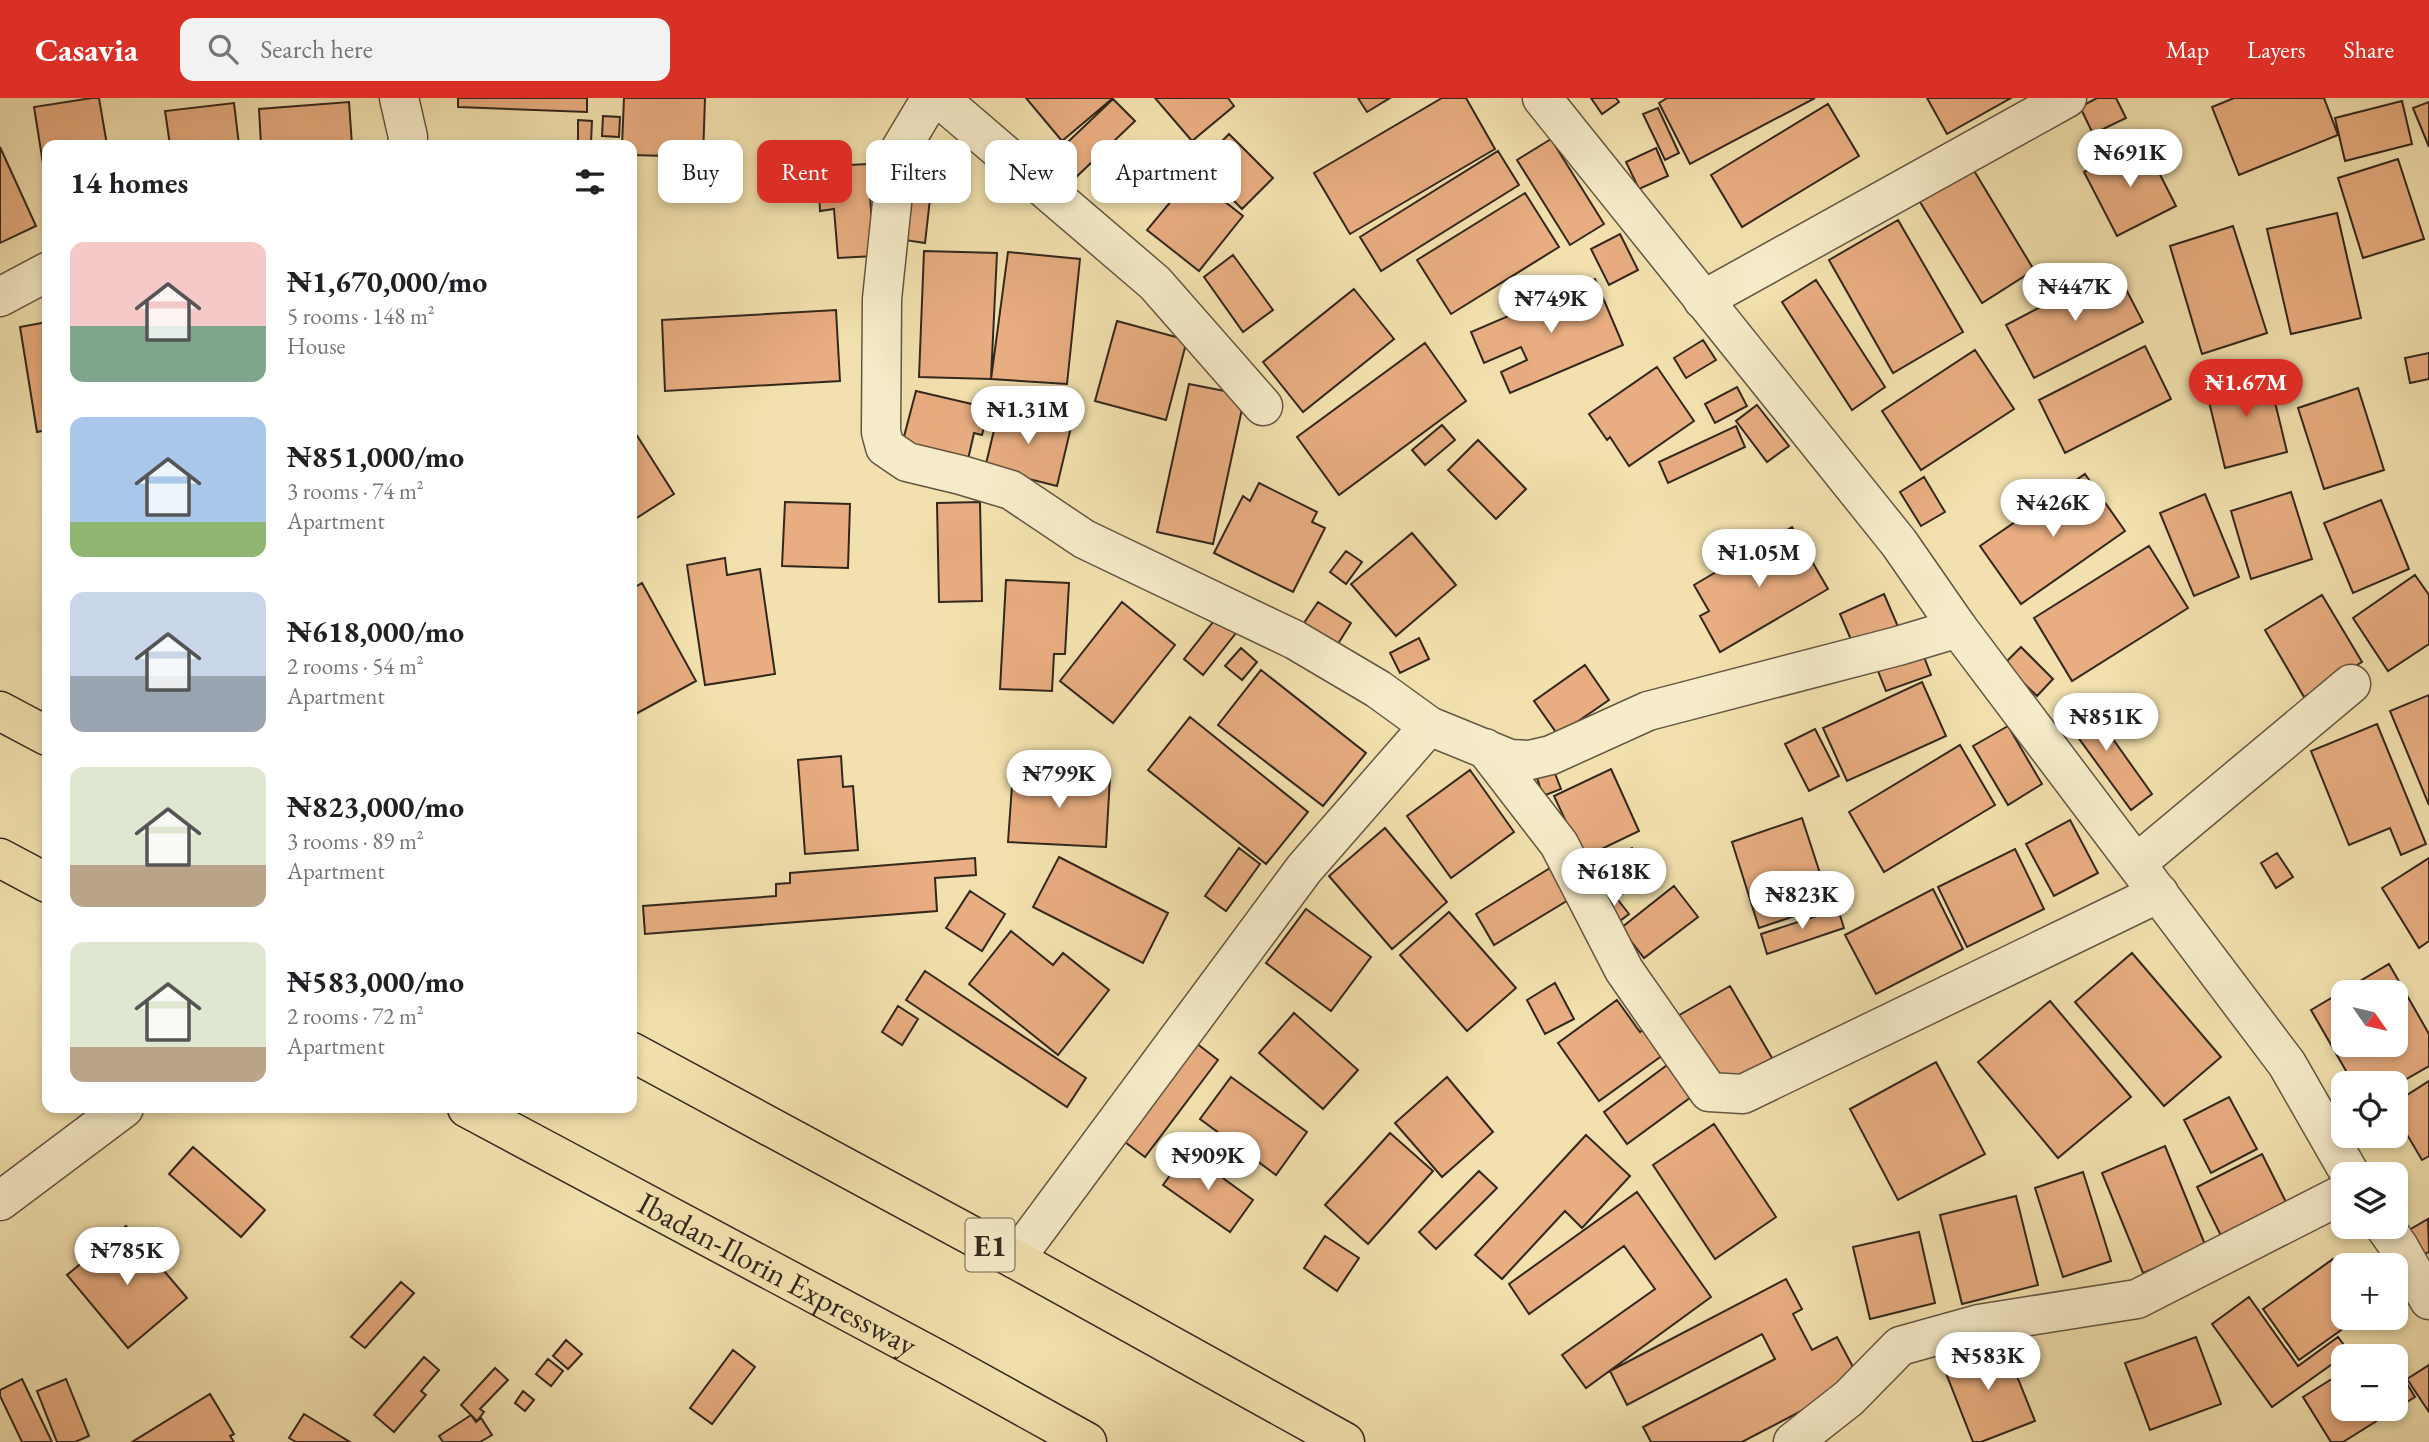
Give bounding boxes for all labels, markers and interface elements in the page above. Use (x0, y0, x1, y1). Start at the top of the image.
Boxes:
search box (180, 18, 670, 81)
text: Casavia (35, 28, 138, 71)
icon: search (204, 30, 242, 68)
text: Search here (260, 32, 373, 66)
text: Map (2166, 34, 2209, 65)
text: Layers (2247, 34, 2306, 65)
text: Share (2344, 34, 2394, 65)
pin: ₦691K (2081, 130, 2179, 189)
text: ₦691K (2093, 137, 2167, 167)
chip: Buy (658, 140, 743, 203)
chip: Rent (757, 140, 852, 203)
chip: Filters (866, 140, 971, 203)
chip: New (985, 140, 1077, 203)
chip: Apartment (1091, 140, 1241, 203)
text: 14 homes (70, 163, 188, 202)
icon: filters (571, 163, 609, 201)
text: ₦1,670,000/mo (287, 262, 487, 301)
pin: ₦447K (2026, 264, 2124, 323)
icon: home (126, 270, 210, 354)
text: ₦447K (2038, 271, 2112, 301)
pin: ₦749K (1502, 275, 1600, 335)
text: ₦749K (1514, 283, 1588, 313)
text: 5 rooms · 148 m² (287, 301, 435, 331)
text: House (287, 331, 346, 361)
pin: ₦1.67M (2189, 360, 2303, 419)
text: ₦1.67M (2205, 367, 2287, 397)
pin: ₦1.31M (971, 386, 1085, 446)
text: ₦1.31M (987, 394, 1069, 424)
text: ₦851,000/mo (287, 437, 464, 476)
icon: home (126, 445, 210, 529)
text: 3 rooms · 74 m² (287, 476, 424, 506)
pin: ₦426K (2004, 480, 2102, 539)
text: ₦426K (2016, 487, 2090, 517)
text: Apartment (287, 506, 385, 536)
pin: ₦1.05M (1702, 530, 1816, 589)
text: ₦1.05M (1718, 537, 1800, 567)
text: ₦618,000/mo (287, 612, 464, 651)
icon: home (126, 620, 210, 704)
text: 2 rooms · 54 m² (287, 651, 424, 681)
text: Apartment (287, 681, 385, 711)
pin: ₦851K (2057, 694, 2155, 753)
text: ₦851K (2069, 701, 2143, 731)
pin: ₦799K (1010, 750, 1108, 810)
text: ₦799K (1022, 758, 1096, 788)
text: ₦823,000/mo (287, 787, 464, 826)
icon: home (126, 795, 210, 879)
text: 3 rooms · 89 m² (287, 826, 424, 856)
pin: ₦618K (1565, 848, 1663, 908)
text: Apartment (287, 856, 385, 886)
text: ₦618K (1577, 856, 1651, 886)
pin: ₦823K (1753, 872, 1851, 931)
text: ₦823K (1765, 879, 1839, 909)
text: ₦583,000/mo (287, 962, 464, 1001)
icon: home (126, 970, 210, 1054)
north arrow (2331, 980, 2408, 1057)
map controls (2331, 980, 2408, 1421)
text: 2 rooms · 72 m² (287, 1001, 424, 1031)
text: Apartment (287, 1031, 385, 1061)
button: locate (2331, 1071, 2408, 1148)
pin: ₦909K (1159, 1132, 1257, 1192)
text: ₦909K (1171, 1140, 1245, 1170)
button: layers (2331, 1162, 2408, 1239)
street label: Ibadan-Ilorin Expressway (631, 1182, 925, 1366)
road number: E1 (965, 1218, 1014, 1272)
pin: ₦785K (78, 1228, 176, 1287)
text: ₦785K (90, 1235, 164, 1265)
button: + (2331, 1253, 2408, 1330)
pin: ₦583K (1939, 1332, 2037, 1392)
text: ₦583K (1951, 1340, 2025, 1370)
button: − (2331, 1344, 2408, 1421)

